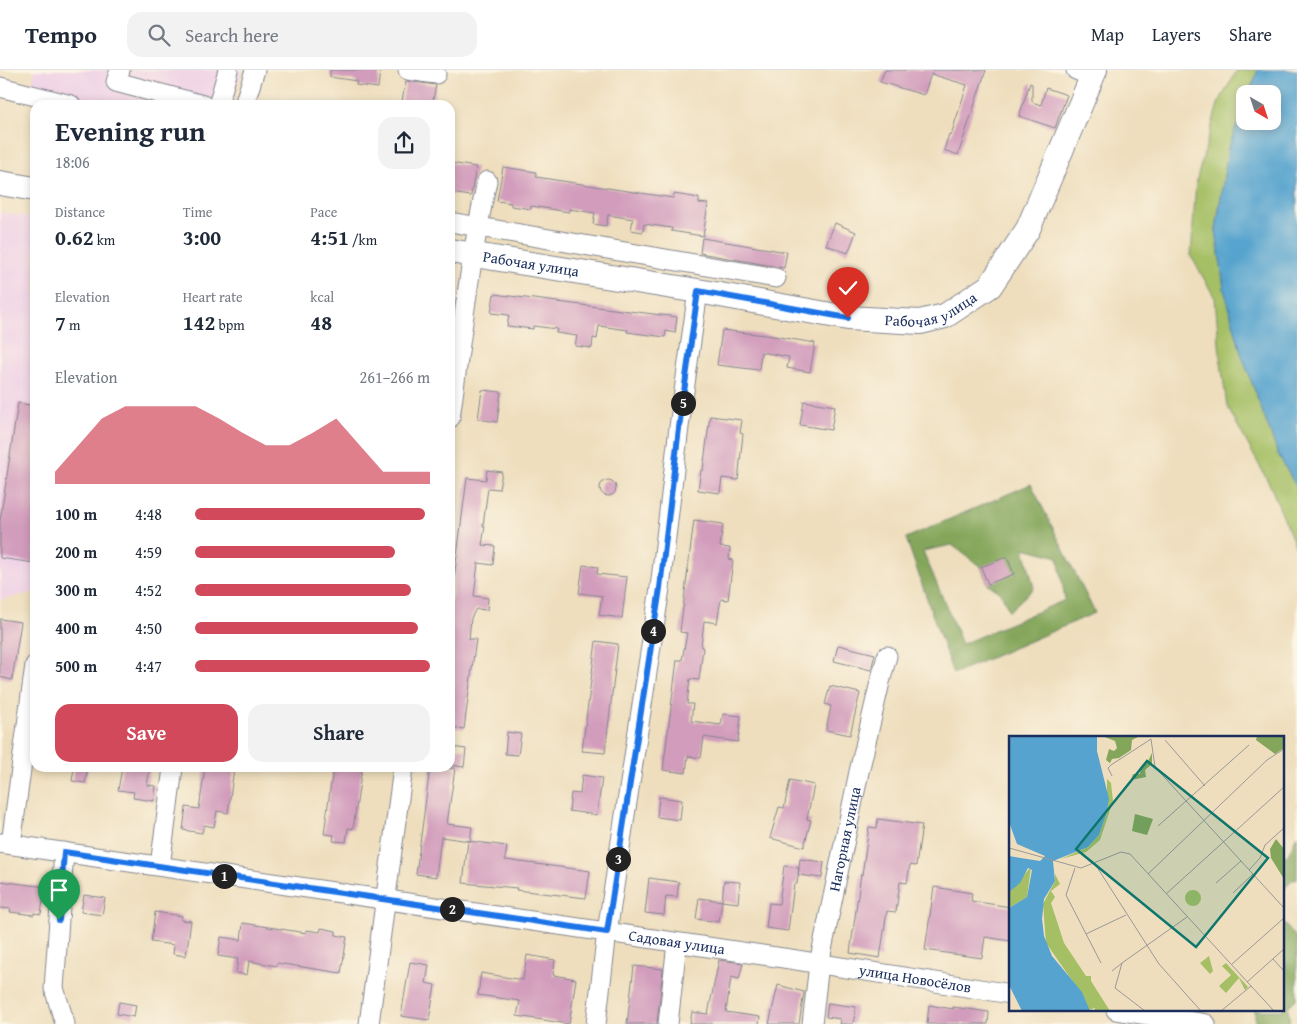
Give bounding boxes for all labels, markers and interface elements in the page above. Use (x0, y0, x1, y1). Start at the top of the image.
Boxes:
search box (127, 12, 477, 57)
text: Tempo (25, 17, 97, 52)
icon: search (145, 21, 173, 49)
text: Search here (185, 21, 279, 49)
text: Map (1091, 21, 1124, 48)
text: Layers (1152, 21, 1201, 48)
text: Share (1229, 21, 1272, 48)
north arrow (1236, 85, 1281, 130)
map controls (1236, 85, 1281, 130)
text: Evening run (55, 110, 206, 151)
button: share (378, 117, 430, 169)
text: 18:06 (55, 150, 90, 174)
text: Distance (55, 202, 105, 222)
text: Time (183, 202, 212, 222)
text: Pace (310, 202, 337, 222)
text: 0.62 (55, 222, 94, 253)
text: 3:00 (183, 222, 221, 253)
text: 4:51 (310, 222, 349, 253)
text: km (94, 230, 115, 250)
text: /km (349, 230, 377, 250)
street label: Рабочая улица (481, 245, 582, 282)
pin (827, 267, 869, 318)
icon: check (834, 274, 862, 302)
street label: Рабочая улица (884, 286, 981, 332)
text: Elevation (55, 287, 110, 307)
text: Heart rate (183, 287, 243, 307)
text: kcal (310, 287, 334, 307)
text: 7 (55, 307, 66, 338)
text: 142 (183, 307, 215, 338)
text: 48 (310, 307, 332, 338)
text: m (66, 315, 80, 335)
text: bpm (215, 315, 245, 335)
text: Elevation (55, 365, 118, 389)
text: 261–266 m (360, 365, 430, 389)
pin: 5 (670, 390, 696, 416)
text: 5 (680, 393, 687, 413)
text: 100 m (55, 502, 97, 526)
text: 4:48 (135, 502, 162, 526)
text: 200 m (55, 540, 97, 564)
text: 4:59 (135, 540, 162, 564)
text: 300 m (55, 578, 97, 602)
text: 4:52 (135, 578, 162, 602)
text: 400 m (55, 616, 97, 640)
text: 4:50 (135, 616, 162, 640)
pin: 4 (640, 618, 666, 644)
text: 4 (650, 621, 657, 641)
text: 500 m (55, 654, 97, 678)
text: 4:47 (135, 654, 162, 678)
button: Save (55, 704, 238, 762)
button: Share (248, 704, 430, 762)
inset map (1009, 736, 1284, 1012)
street label: Нагорная улица (823, 784, 866, 893)
pin: 3 (606, 846, 630, 872)
text: 3 (615, 849, 622, 869)
pin: 1 (212, 864, 236, 888)
text: 1 (221, 866, 228, 886)
pin (38, 869, 80, 920)
icon: arrive (45, 876, 73, 904)
pin: 2 (440, 896, 464, 922)
text: 2 (449, 899, 456, 919)
street label: Садовая улица (627, 924, 727, 959)
street label: улица Новосёлов (856, 959, 973, 998)

